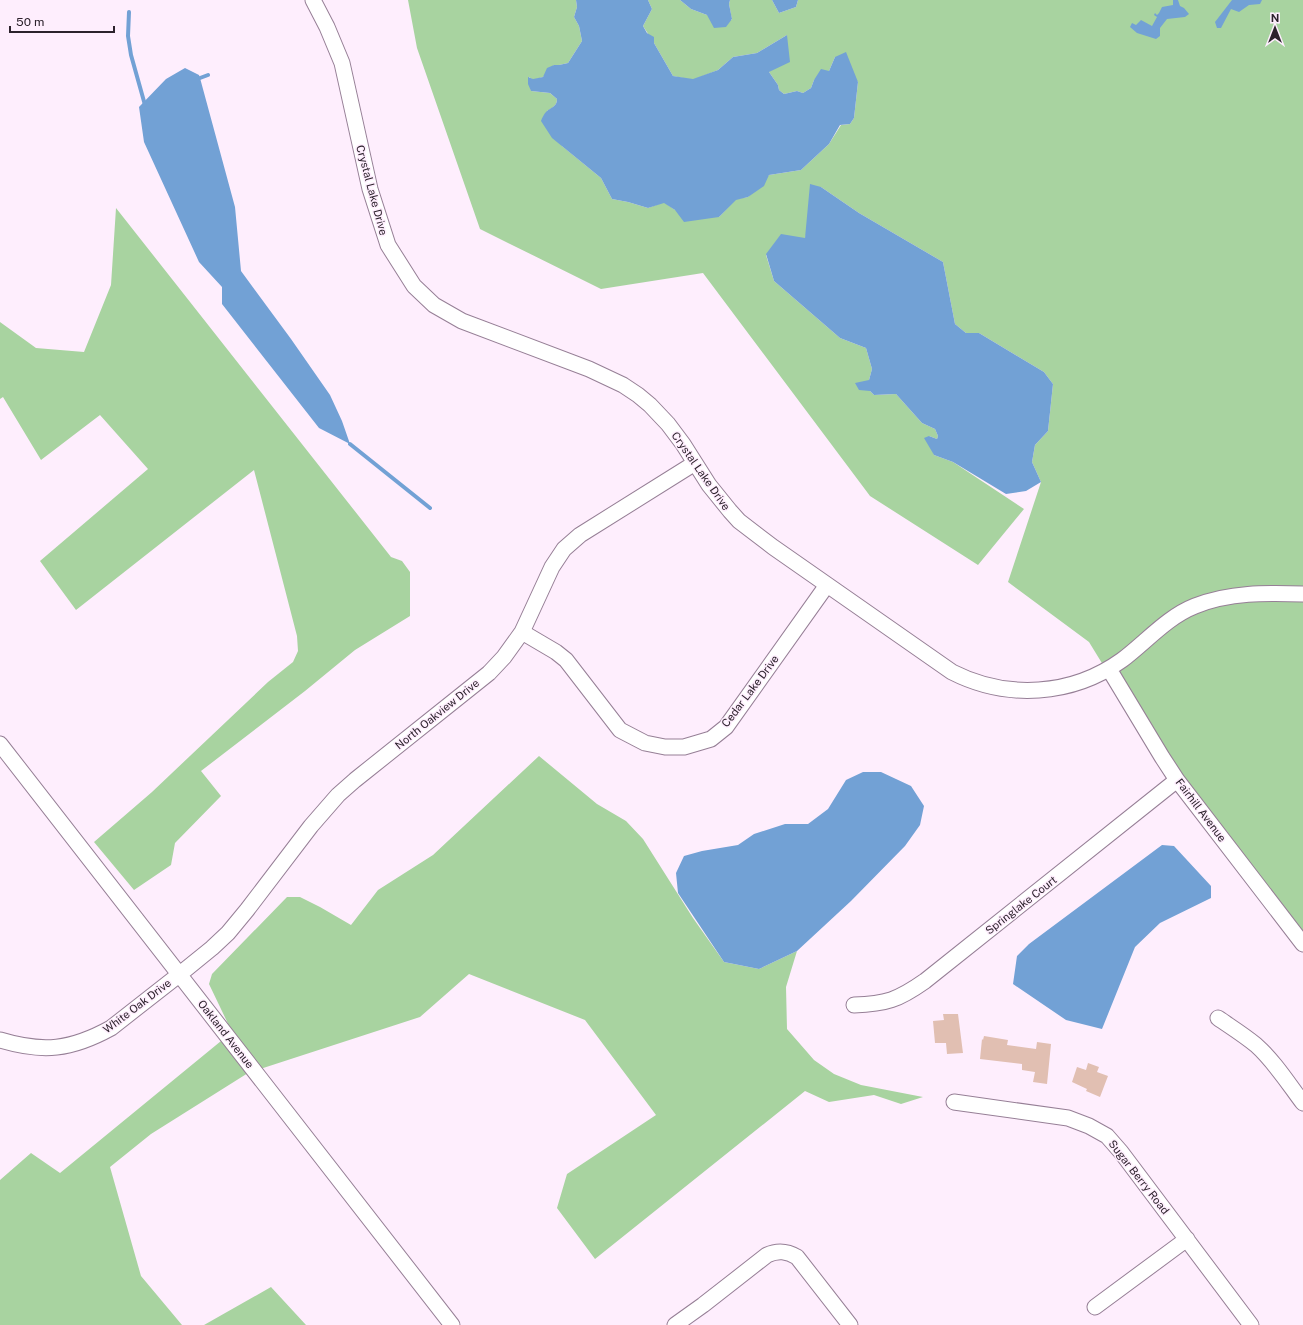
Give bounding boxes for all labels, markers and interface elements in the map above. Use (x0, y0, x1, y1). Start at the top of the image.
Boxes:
scale bar (10, 8, 114, 34)
north arrow (1255, 8, 1295, 48)
text: N (1271, 12, 1279, 24)
text: 50 m (16, 15, 44, 29)
street label: Crystal Lake Drive (354, 144, 390, 236)
street label: Crystal Lake Drive (669, 430, 733, 512)
street label: Cedar Lake Drive (719, 653, 781, 729)
street label: North Oakview Drive (393, 677, 481, 751)
street label: Fairhill Avenue (1173, 776, 1229, 844)
street label: Springlake Court (983, 874, 1059, 936)
street label: White Oak Drive (101, 977, 173, 1035)
street label: Oakland Avenue (196, 998, 256, 1070)
street label: Sugar Berry Road (1106, 1138, 1172, 1216)

